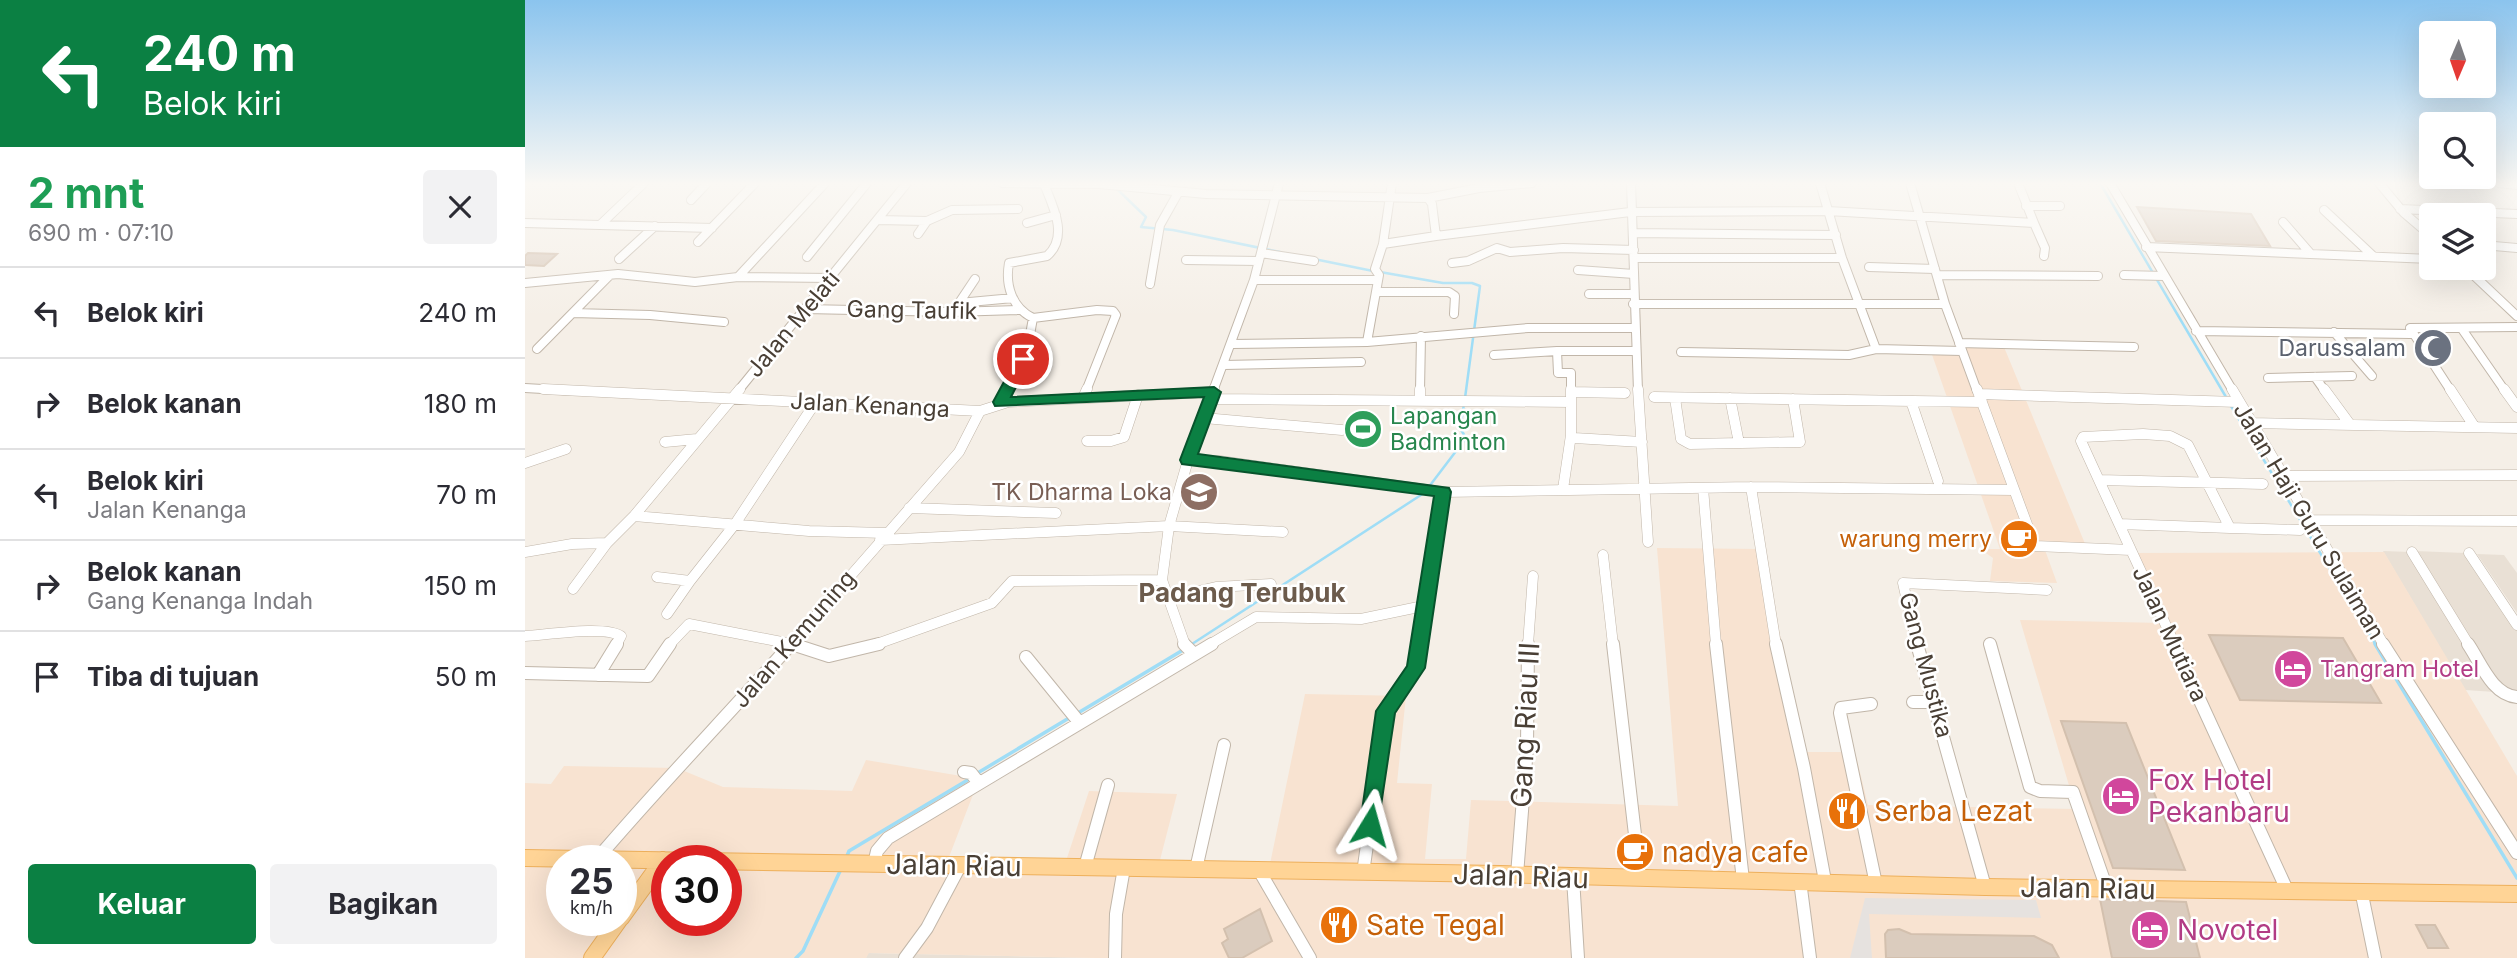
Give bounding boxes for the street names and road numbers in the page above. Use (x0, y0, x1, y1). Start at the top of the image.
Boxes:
street label: Jalan Melati (740, 265, 846, 383)
street label: Gang Taufik (846, 295, 978, 325)
street label: Jalan Kenanga (790, 387, 950, 423)
street label: Jalan Haji Guru Sulaiman (2227, 398, 2391, 644)
street label: Jalan Mutiara (2126, 562, 2214, 706)
street label: Jalan Kemuning (727, 564, 861, 714)
street label: Gang Mustika (1893, 589, 1959, 741)
street label: Gang Riau III (1504, 641, 1546, 809)
street label: Jalan Riau (886, 847, 1022, 883)
street label: Jalan Riau (1453, 857, 1589, 895)
street label: Jalan Riau (2020, 870, 2156, 906)

